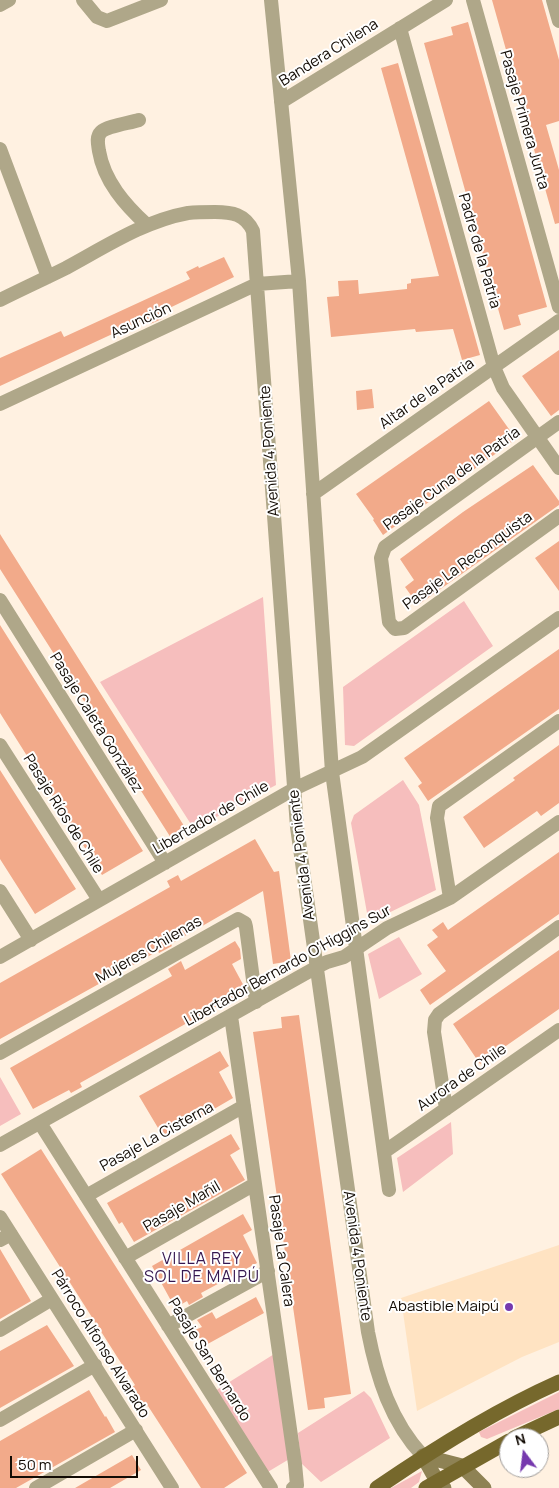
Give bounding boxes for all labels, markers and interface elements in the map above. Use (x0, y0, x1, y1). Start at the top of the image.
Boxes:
street label: Bandera Chilena (276, 15, 382, 91)
street label: Pasaje Primera Junta (496, 48, 552, 192)
street label: Padre de la Patria (454, 191, 504, 311)
street label: Asunción (108, 299, 174, 343)
street label: Altar de la Patria (376, 355, 478, 433)
street label: Avenida 4 Poniente (256, 385, 284, 517)
street label: Pasaje Cuna de la Patria (380, 423, 524, 535)
street label: Pasaje La Reconquista (400, 508, 536, 614)
street label: Pasaje Caleta González (45, 650, 147, 796)
street label: Pasaje Ríos de Chile (19, 751, 107, 877)
street label: Libertador de Chile (150, 778, 272, 858)
street label: Avenida 4 Poniente (285, 789, 319, 921)
street label: Libertador Bernardo O'Higgins Sur (181, 901, 395, 1031)
street label: Mujeres Chilenas (93, 912, 205, 988)
street label: Aurora de Chile (414, 1040, 510, 1116)
street label: Pasaje La Cisterna (97, 1098, 217, 1176)
street label: Pasaje Mañil (140, 1178, 224, 1236)
street label: Avenida 4 Poniente (339, 1190, 375, 1322)
street label: Pasaje La Calera (264, 1194, 298, 1308)
district label: VILLA REY SOL DE MAIPÚ (142, 1250, 262, 1288)
street label: Párroco Alfonso Alvarado (47, 1266, 153, 1422)
street label: Pasaje San Bernardo (164, 1295, 254, 1425)
place label: Abastible Maipú (389, 1298, 499, 1316)
marker: Abastible Maipú (503, 1301, 515, 1313)
north arrow (499, 1428, 549, 1478)
text: N (513, 1429, 528, 1449)
scale bar (12, 1446, 140, 1478)
text: 50 m (18, 1454, 52, 1475)

